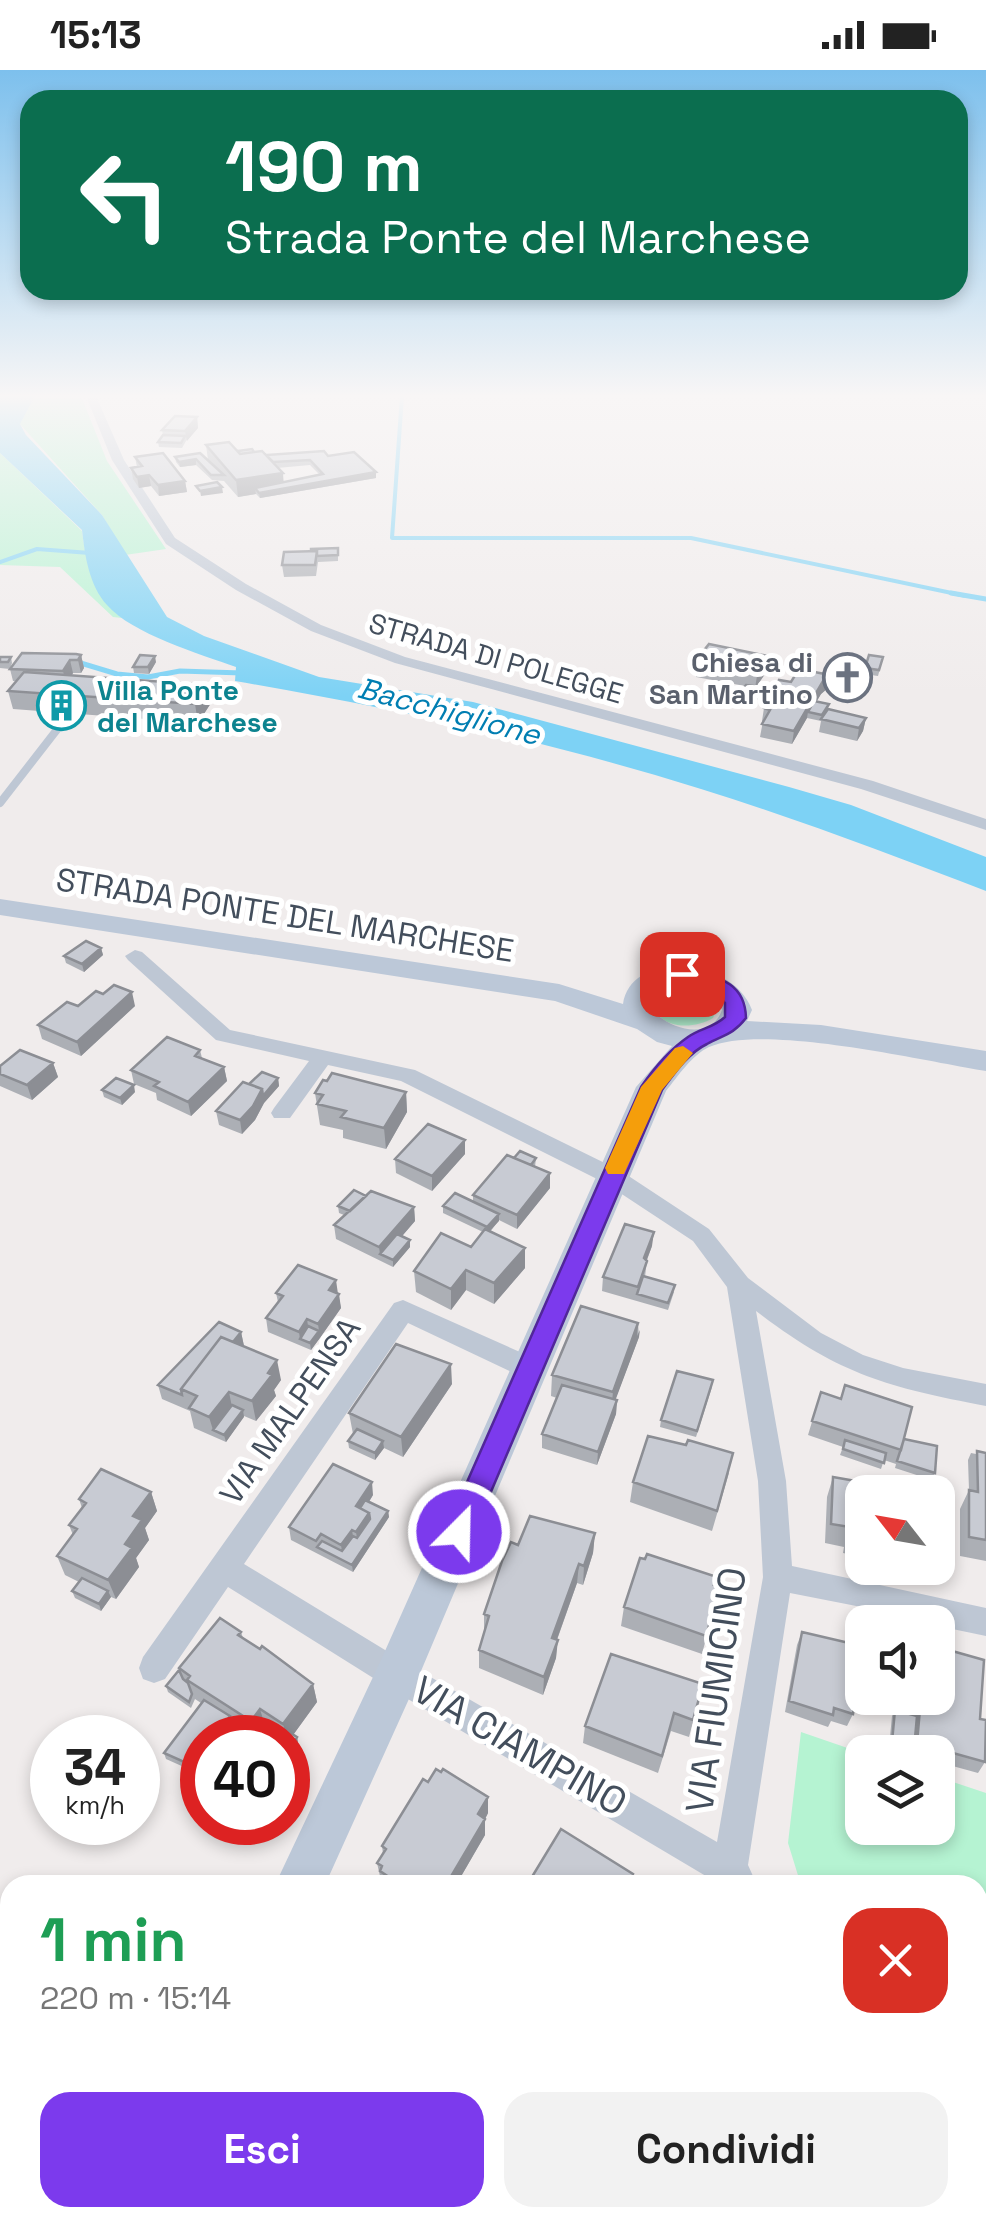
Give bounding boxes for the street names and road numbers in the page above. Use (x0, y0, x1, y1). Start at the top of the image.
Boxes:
street label: STRADA DI POLEGGE (365, 604, 627, 712)
street label: STRADA PONTE DEL MARCHESE (53, 859, 517, 971)
street label: VIA MALPENSA (211, 1310, 369, 1512)
street label: VIA FIUMICINO (675, 1564, 757, 1816)
street label: VIA CIAMPINO (404, 1665, 636, 1827)

